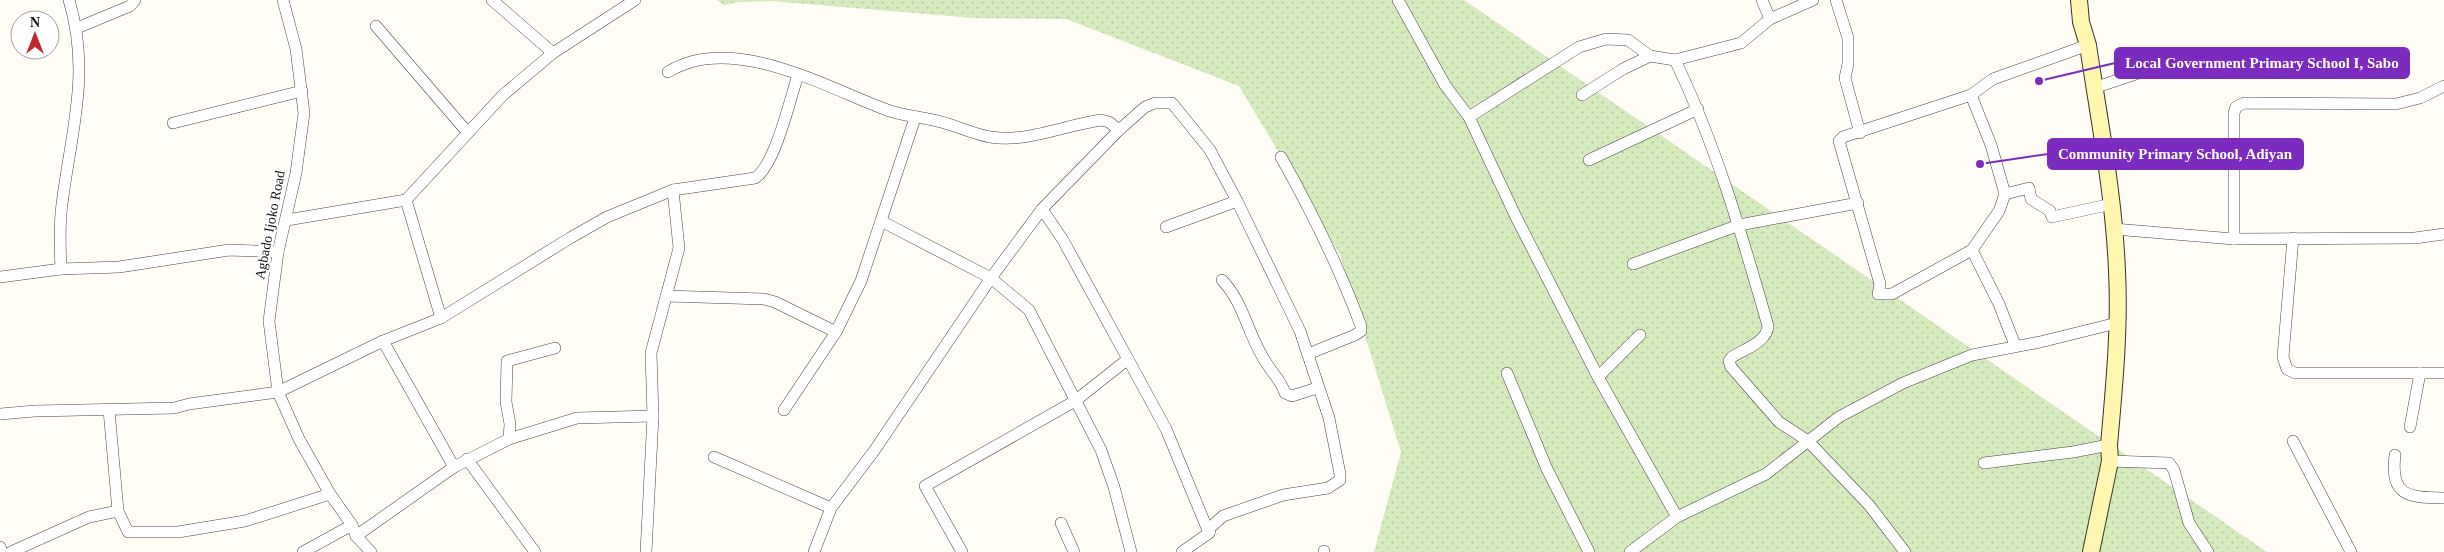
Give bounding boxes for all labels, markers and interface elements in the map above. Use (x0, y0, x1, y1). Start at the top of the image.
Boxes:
north arrow (10, 10, 60, 60)
text: N (30, 15, 40, 30)
callout: Local Government Primary School I, Sabo (2115, 48, 2409, 78)
text: Local Government Primary School I, Sabo (2125, 55, 2399, 71)
callout: Community Primary School, Adiyan (2048, 139, 2303, 169)
text: Community Primary School, Adiyan (2058, 146, 2293, 162)
street label: Agbado Ijoko Road (252, 169, 288, 281)

